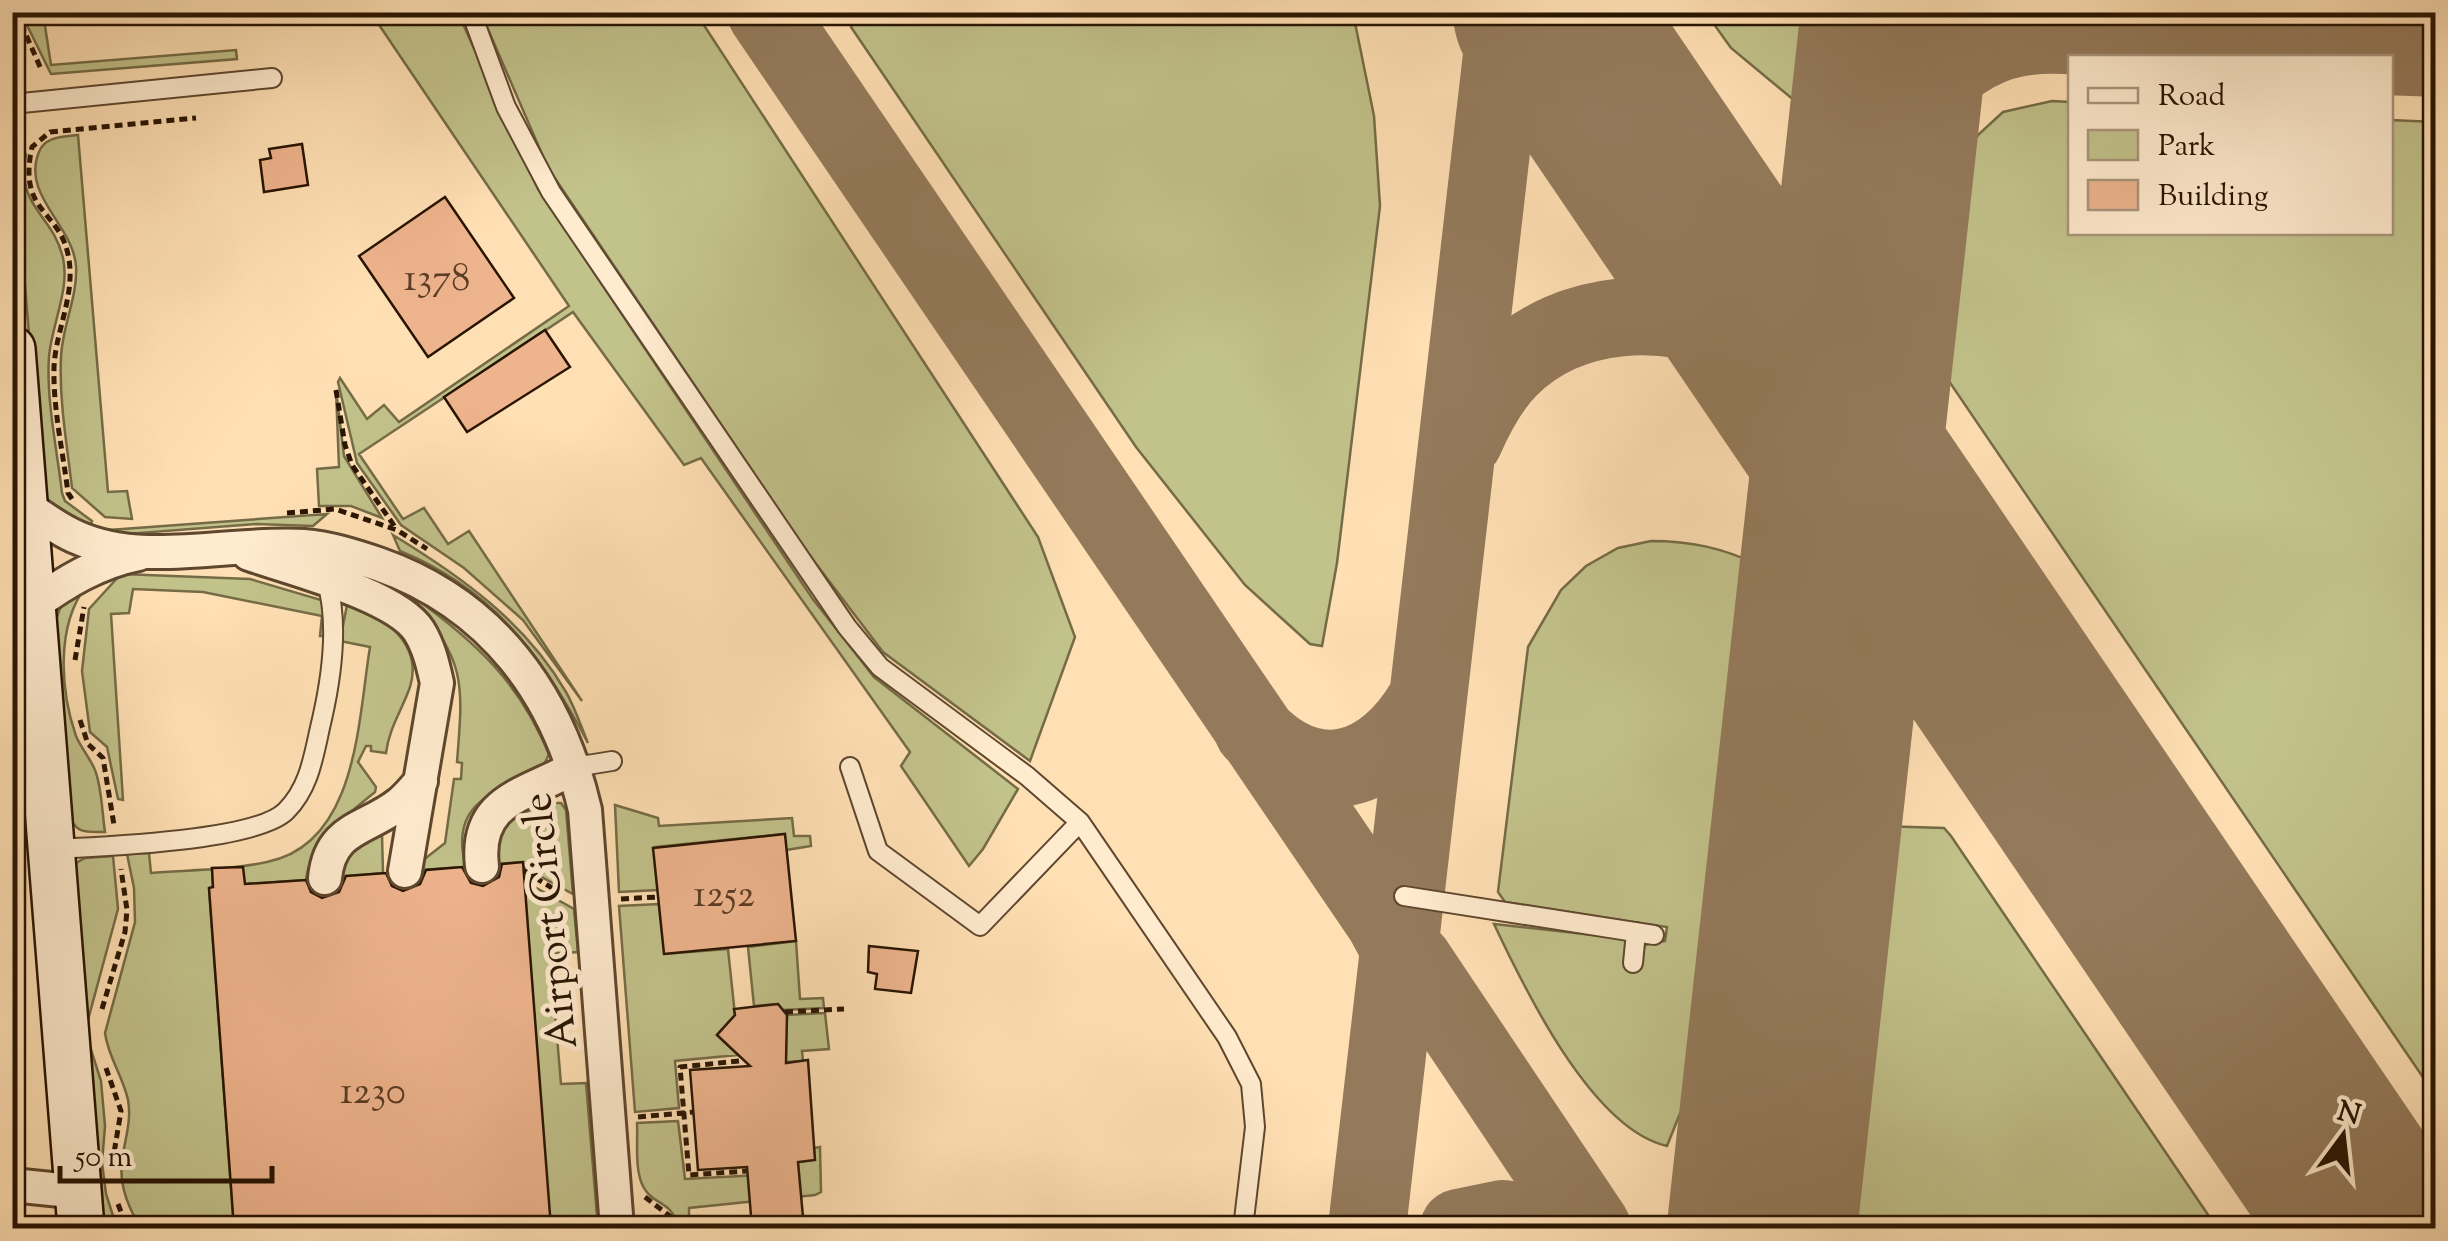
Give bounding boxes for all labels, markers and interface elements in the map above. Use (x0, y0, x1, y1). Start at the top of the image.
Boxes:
legend (2068, 55, 2393, 235)
text: Road (2158, 76, 2225, 119)
text: Park (2158, 126, 2215, 169)
text: Building (2158, 176, 2268, 219)
house number: 1378 (404, 254, 470, 308)
street label: Airport Circle (510, 789, 596, 1052)
house number: 1252 (693, 870, 755, 924)
house number: 1230 (340, 1067, 406, 1121)
north arrow (2293, 1086, 2393, 1186)
text: N (2333, 1093, 2365, 1137)
scale bar (60, 1121, 272, 1183)
text: 50 m (73, 1137, 133, 1180)

